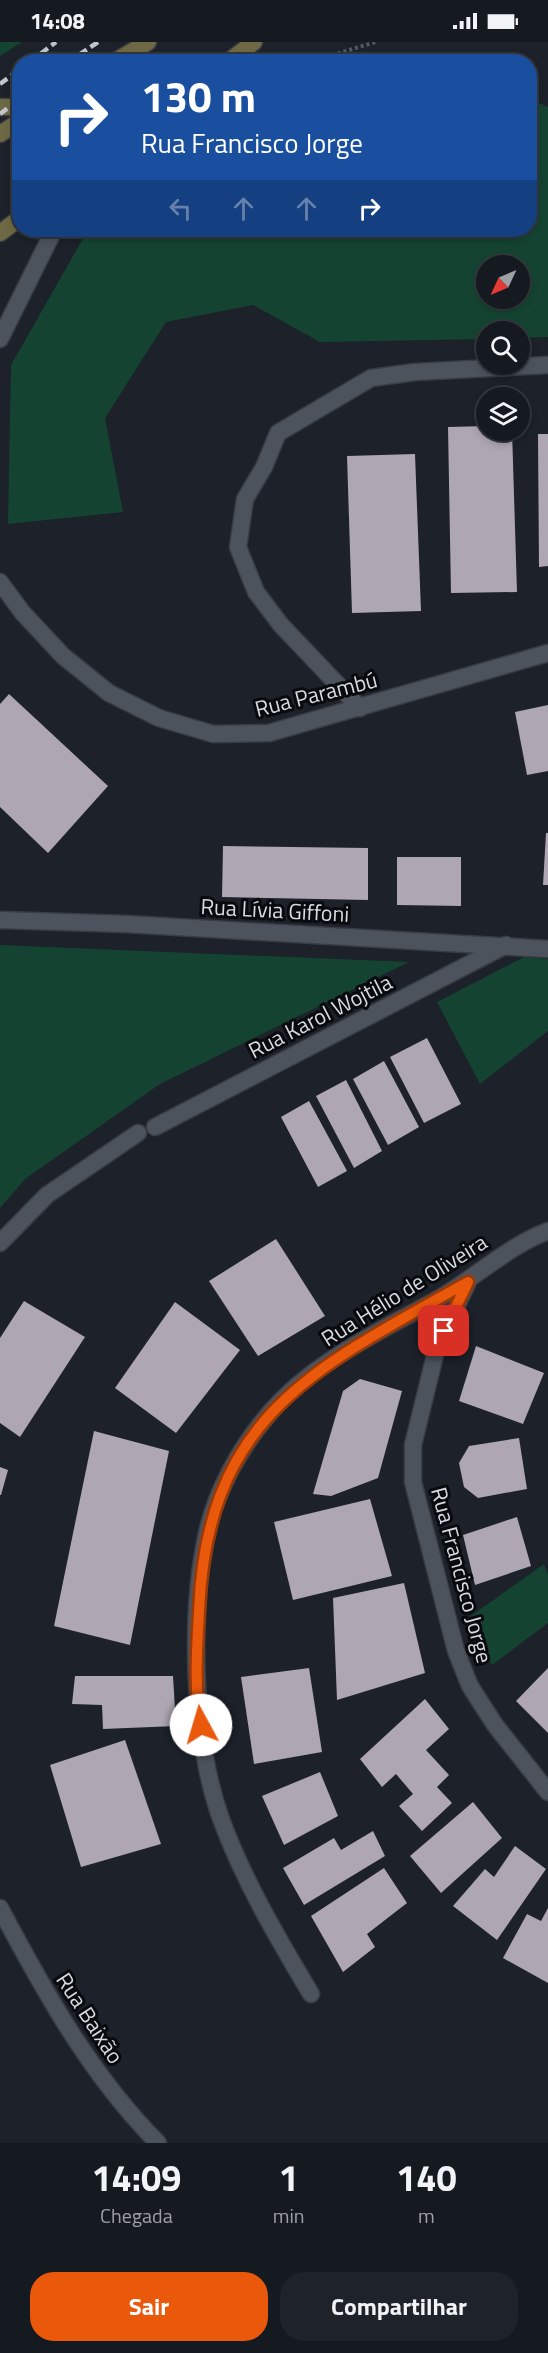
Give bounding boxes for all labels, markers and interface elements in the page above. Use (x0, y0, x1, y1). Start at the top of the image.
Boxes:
text: 14:08 (30, 4, 85, 38)
text: 130 m (141, 64, 256, 128)
icon: right (42, 78, 120, 156)
text: Rua Francisco Jorge (141, 122, 363, 163)
icon: left (164, 192, 197, 225)
icon: ahead (227, 192, 260, 225)
icon: ahead (290, 192, 323, 225)
icon: right (353, 192, 386, 225)
north arrow (476, 255, 530, 309)
map controls (476, 255, 530, 441)
button: search (476, 321, 530, 375)
button: layers (476, 387, 530, 441)
street label: Rua Parambú (251, 662, 381, 726)
street label: Rua Lívia Giffoni (200, 889, 350, 931)
street label: Rua Karol Wojtila (242, 965, 398, 1067)
street label: Rua Hélio de Oliveira (314, 1225, 494, 1355)
pin (418, 1305, 469, 1356)
icon: arrive (427, 1314, 460, 1347)
street label: Rua Francisco Jorge (422, 1483, 502, 1667)
position arrow (169, 1693, 233, 1757)
street label: Rua Baixão (48, 1966, 132, 2070)
text: 14:09 (91, 2150, 181, 2205)
text: 1 (279, 2150, 299, 2205)
text: 140 (396, 2150, 457, 2205)
text: Chegada (100, 2200, 173, 2231)
text: min (273, 2200, 305, 2231)
text: m (418, 2200, 435, 2231)
button: Sair (30, 2272, 268, 2341)
button: Compartilhar (280, 2272, 518, 2341)

